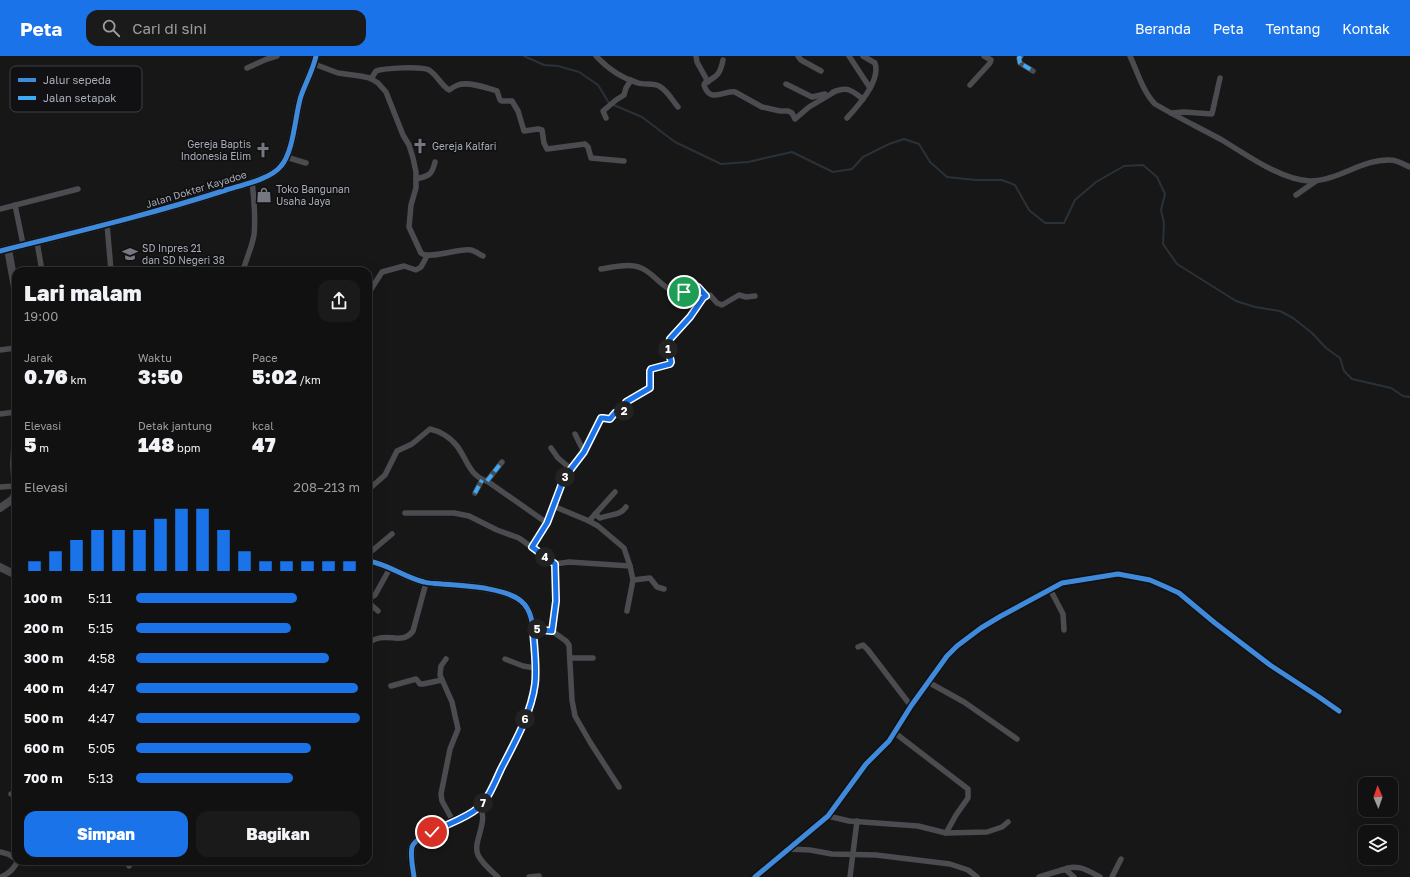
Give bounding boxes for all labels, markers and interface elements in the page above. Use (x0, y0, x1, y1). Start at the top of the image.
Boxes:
search box (86, 10, 366, 46)
text: Peta (20, 17, 62, 40)
icon: search (100, 17, 122, 39)
text: Cari di sini (132, 19, 207, 37)
text: Beranda (1135, 20, 1191, 37)
text: Peta (1213, 20, 1244, 37)
text: Tentang (1266, 20, 1320, 37)
text: Kontak (1342, 20, 1390, 37)
legend (10, 66, 142, 112)
text: Jalur sepeda (43, 73, 111, 86)
text: Jalan setapak (43, 91, 117, 104)
church icon: Gereja Kalfari (411, 137, 429, 155)
place label: Gereja Baptis Indonesia Elim (181, 138, 251, 162)
place label: Gereja Kalfari (432, 140, 496, 152)
church icon: Gereja Baptis Indonesia Elim (254, 141, 272, 159)
street label: Jalan Dokter Kayadoe (144, 168, 248, 210)
place label: Toko Bangunan Usaha Jaya (276, 183, 350, 207)
shop icon: Toko Bangunan Usaha Jaya (255, 186, 273, 204)
place label: SD Inpres 21 dan SD Negeri 38 (142, 242, 225, 266)
school or university icon: SD Inpres 21 dan SD Negeri 38 (121, 245, 139, 263)
pin (667, 275, 701, 309)
text: Lari malam (24, 279, 142, 306)
button: share (318, 280, 360, 322)
icon: arrive (673, 281, 695, 303)
text: 19:00 (24, 308, 58, 324)
pin: 1 (658, 339, 678, 359)
text: 1 (665, 342, 671, 355)
text: Jarak (24, 351, 53, 364)
text: Waktu (138, 351, 172, 364)
text: Pace (252, 351, 278, 364)
text: 0.76 (24, 364, 68, 388)
text: 3:50 (138, 364, 183, 388)
text: 5:02 (252, 364, 297, 388)
text: km (68, 373, 86, 386)
text: /km (297, 373, 321, 386)
pin: 2 (614, 401, 634, 421)
text: 2 (621, 404, 627, 417)
text: Elevasi (24, 419, 61, 432)
text: Detak jantung (138, 419, 212, 432)
text: kcal (252, 419, 274, 432)
text: 5 (24, 432, 37, 456)
text: 148 (138, 432, 174, 456)
text: 47 (252, 432, 276, 456)
text: m (37, 441, 49, 454)
text: bpm (174, 441, 200, 454)
pin: 3 (555, 467, 575, 487)
text: 3 (562, 470, 568, 483)
text: Elevasi (24, 479, 68, 495)
text: 208–213 m (293, 479, 360, 495)
pin: 4 (535, 547, 555, 567)
text: 4 (542, 550, 548, 563)
text: 100 m (24, 590, 62, 606)
text: 5:11 (88, 590, 112, 606)
pin: 5 (527, 619, 547, 639)
text: 200 m (24, 620, 63, 636)
text: 5:15 (88, 620, 113, 636)
text: 5 (534, 622, 540, 635)
text: 300 m (24, 650, 63, 666)
text: 4:58 (88, 650, 115, 666)
text: 400 m (24, 680, 64, 696)
text: 4:47 (88, 680, 115, 696)
pin: 6 (515, 709, 535, 729)
text: 500 m (24, 710, 63, 726)
text: 4:47 (88, 710, 115, 726)
text: 6 (522, 712, 529, 725)
text: 600 m (24, 740, 64, 756)
text: 5:05 (88, 740, 115, 756)
text: 700 m (24, 770, 63, 786)
text: 5:13 (88, 770, 113, 786)
north arrow (1358, 777, 1398, 817)
map controls (1358, 777, 1398, 865)
pin: 7 (473, 793, 493, 813)
text: 7 (480, 796, 486, 809)
button: Simpan (24, 811, 188, 857)
button: Bagikan (196, 811, 360, 857)
pin (415, 815, 449, 849)
icon: check (421, 821, 443, 843)
button: layers (1358, 825, 1398, 865)

